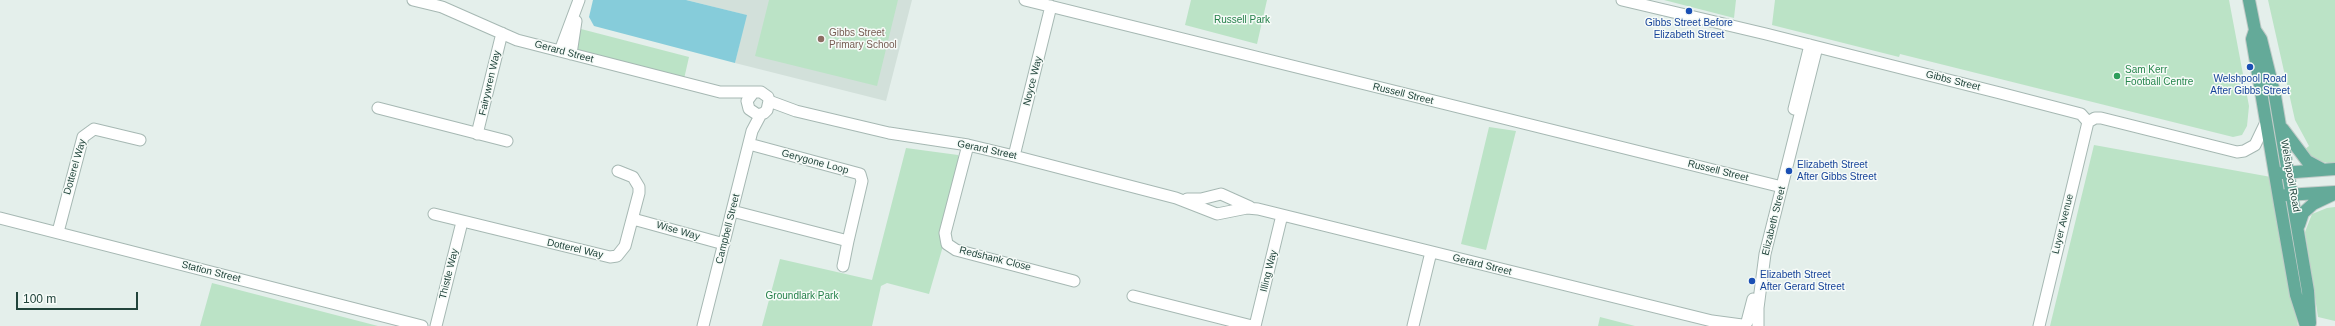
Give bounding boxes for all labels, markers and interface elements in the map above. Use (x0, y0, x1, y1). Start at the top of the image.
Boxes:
marker: Gibbs Street Before Elizabeth Street (1684, 6, 1694, 16)
park label: Russell Park (1214, 14, 1270, 26)
place label: Gibbs Street Before Elizabeth Street (1645, 17, 1733, 40)
place label: Gibbs Street Primary School (829, 27, 897, 50)
marker: Gibbs Street Primary School (816, 34, 826, 44)
street label: Gerard Street (533, 38, 595, 66)
street label: Fairywren Way (477, 49, 503, 117)
street label: Noyce Way (1021, 55, 1045, 107)
marker: Welshpool Road After Gibbs Street (2245, 62, 2255, 72)
place label: Sam Kerr Football Centre (2125, 64, 2193, 88)
street label: Gibbs Street (1925, 68, 1981, 94)
marker: Sam Kerr Football Centre (2112, 71, 2122, 81)
place label: Welshpool Road After Gibbs Street (2210, 73, 2290, 96)
street label: Russell Street (1371, 81, 1435, 107)
street label: Dotterel Way (61, 138, 89, 196)
street label: Gerard Street (956, 138, 1018, 162)
street label: Welshpool Road (2278, 139, 2302, 213)
street label: Gerygone Loop (780, 147, 850, 177)
street label: Russell Street (1686, 158, 1750, 184)
place label: Elizabeth Street After Gibbs Street (1797, 159, 1876, 182)
marker: Elizabeth Street After Gibbs Street (1784, 166, 1794, 176)
street label: Elizabeth Street (1760, 185, 1788, 257)
street label: Campbell Street (714, 193, 742, 265)
street label: Luyer Avenue (2050, 193, 2076, 255)
street label: Wise Way (655, 219, 701, 243)
street label: Dotterel Way (546, 237, 604, 261)
street label: Redshank Close (958, 244, 1032, 274)
street label: Thistle Way (437, 247, 461, 301)
street label: Illing Way (1258, 249, 1280, 293)
street label: Gerard Street (1451, 252, 1513, 278)
street label: Station Street (180, 259, 242, 285)
place label: Elizabeth Street After Gerard Street (1760, 269, 1844, 292)
marker: Elizabeth Street After Gerard Street (1747, 276, 1757, 286)
scale bar (18, 284, 140, 310)
park label: Groundlark Park (766, 290, 838, 302)
text: 100 m (23, 292, 56, 306)

